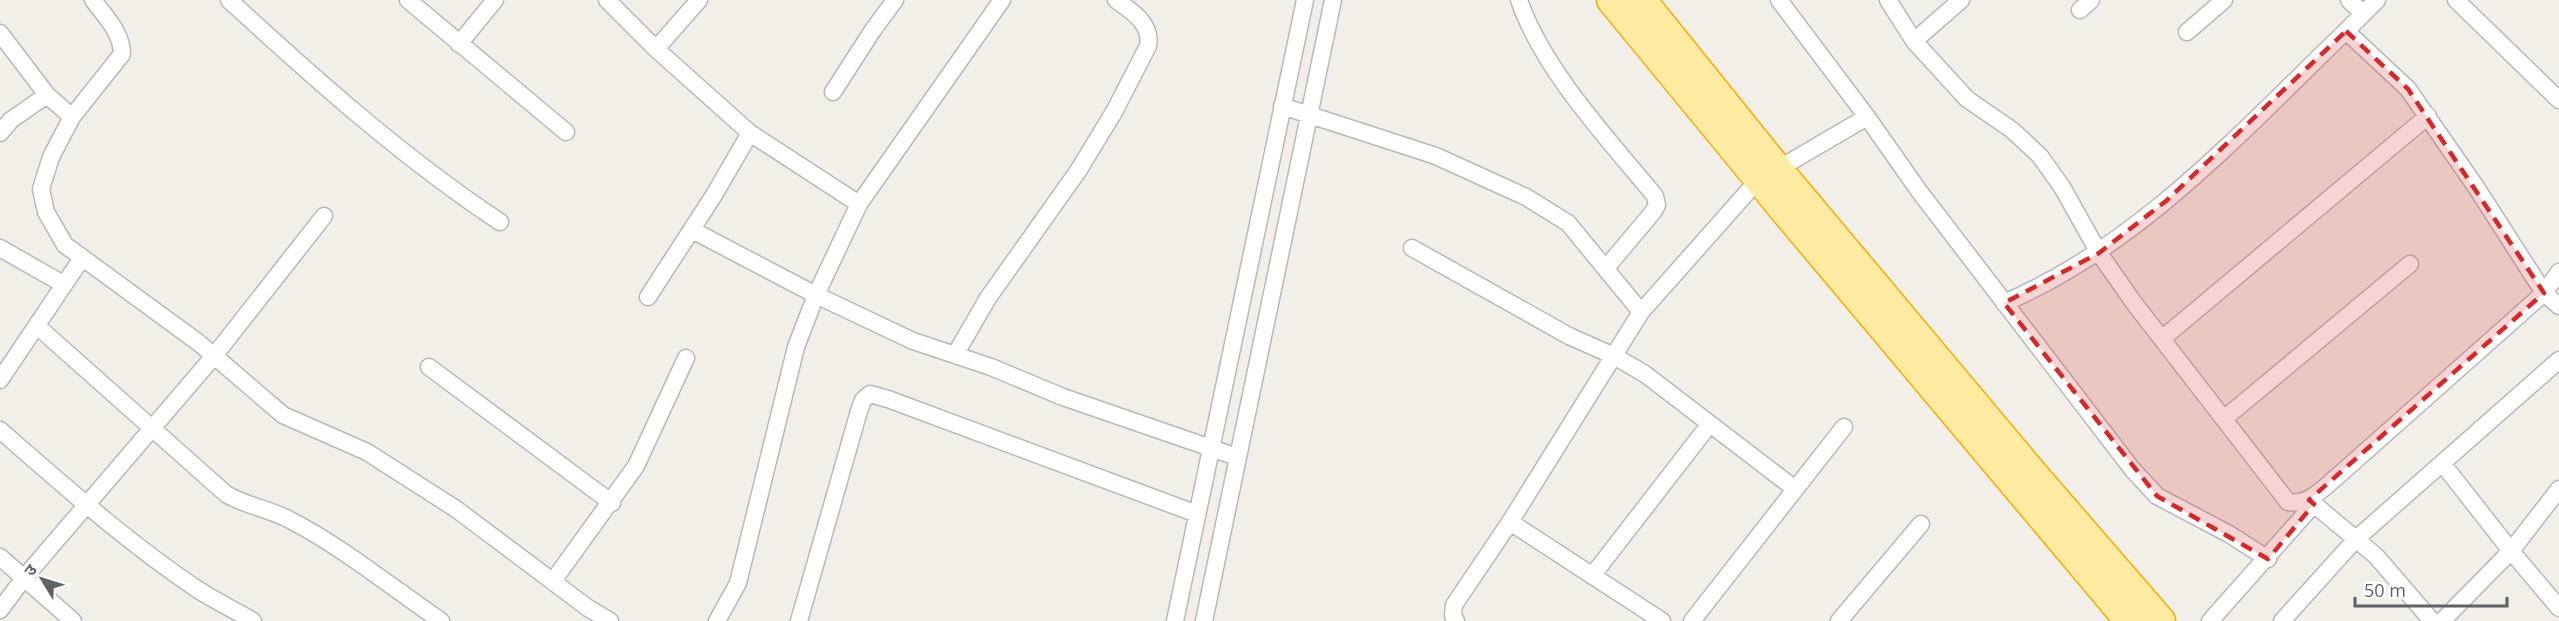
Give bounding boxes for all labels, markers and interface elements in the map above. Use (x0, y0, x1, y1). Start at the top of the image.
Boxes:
north arrow (12, 549, 72, 609)
text: उ (19, 559, 42, 580)
scale bar (2355, 570, 2506, 608)
text: 50 m (2364, 578, 2406, 602)

